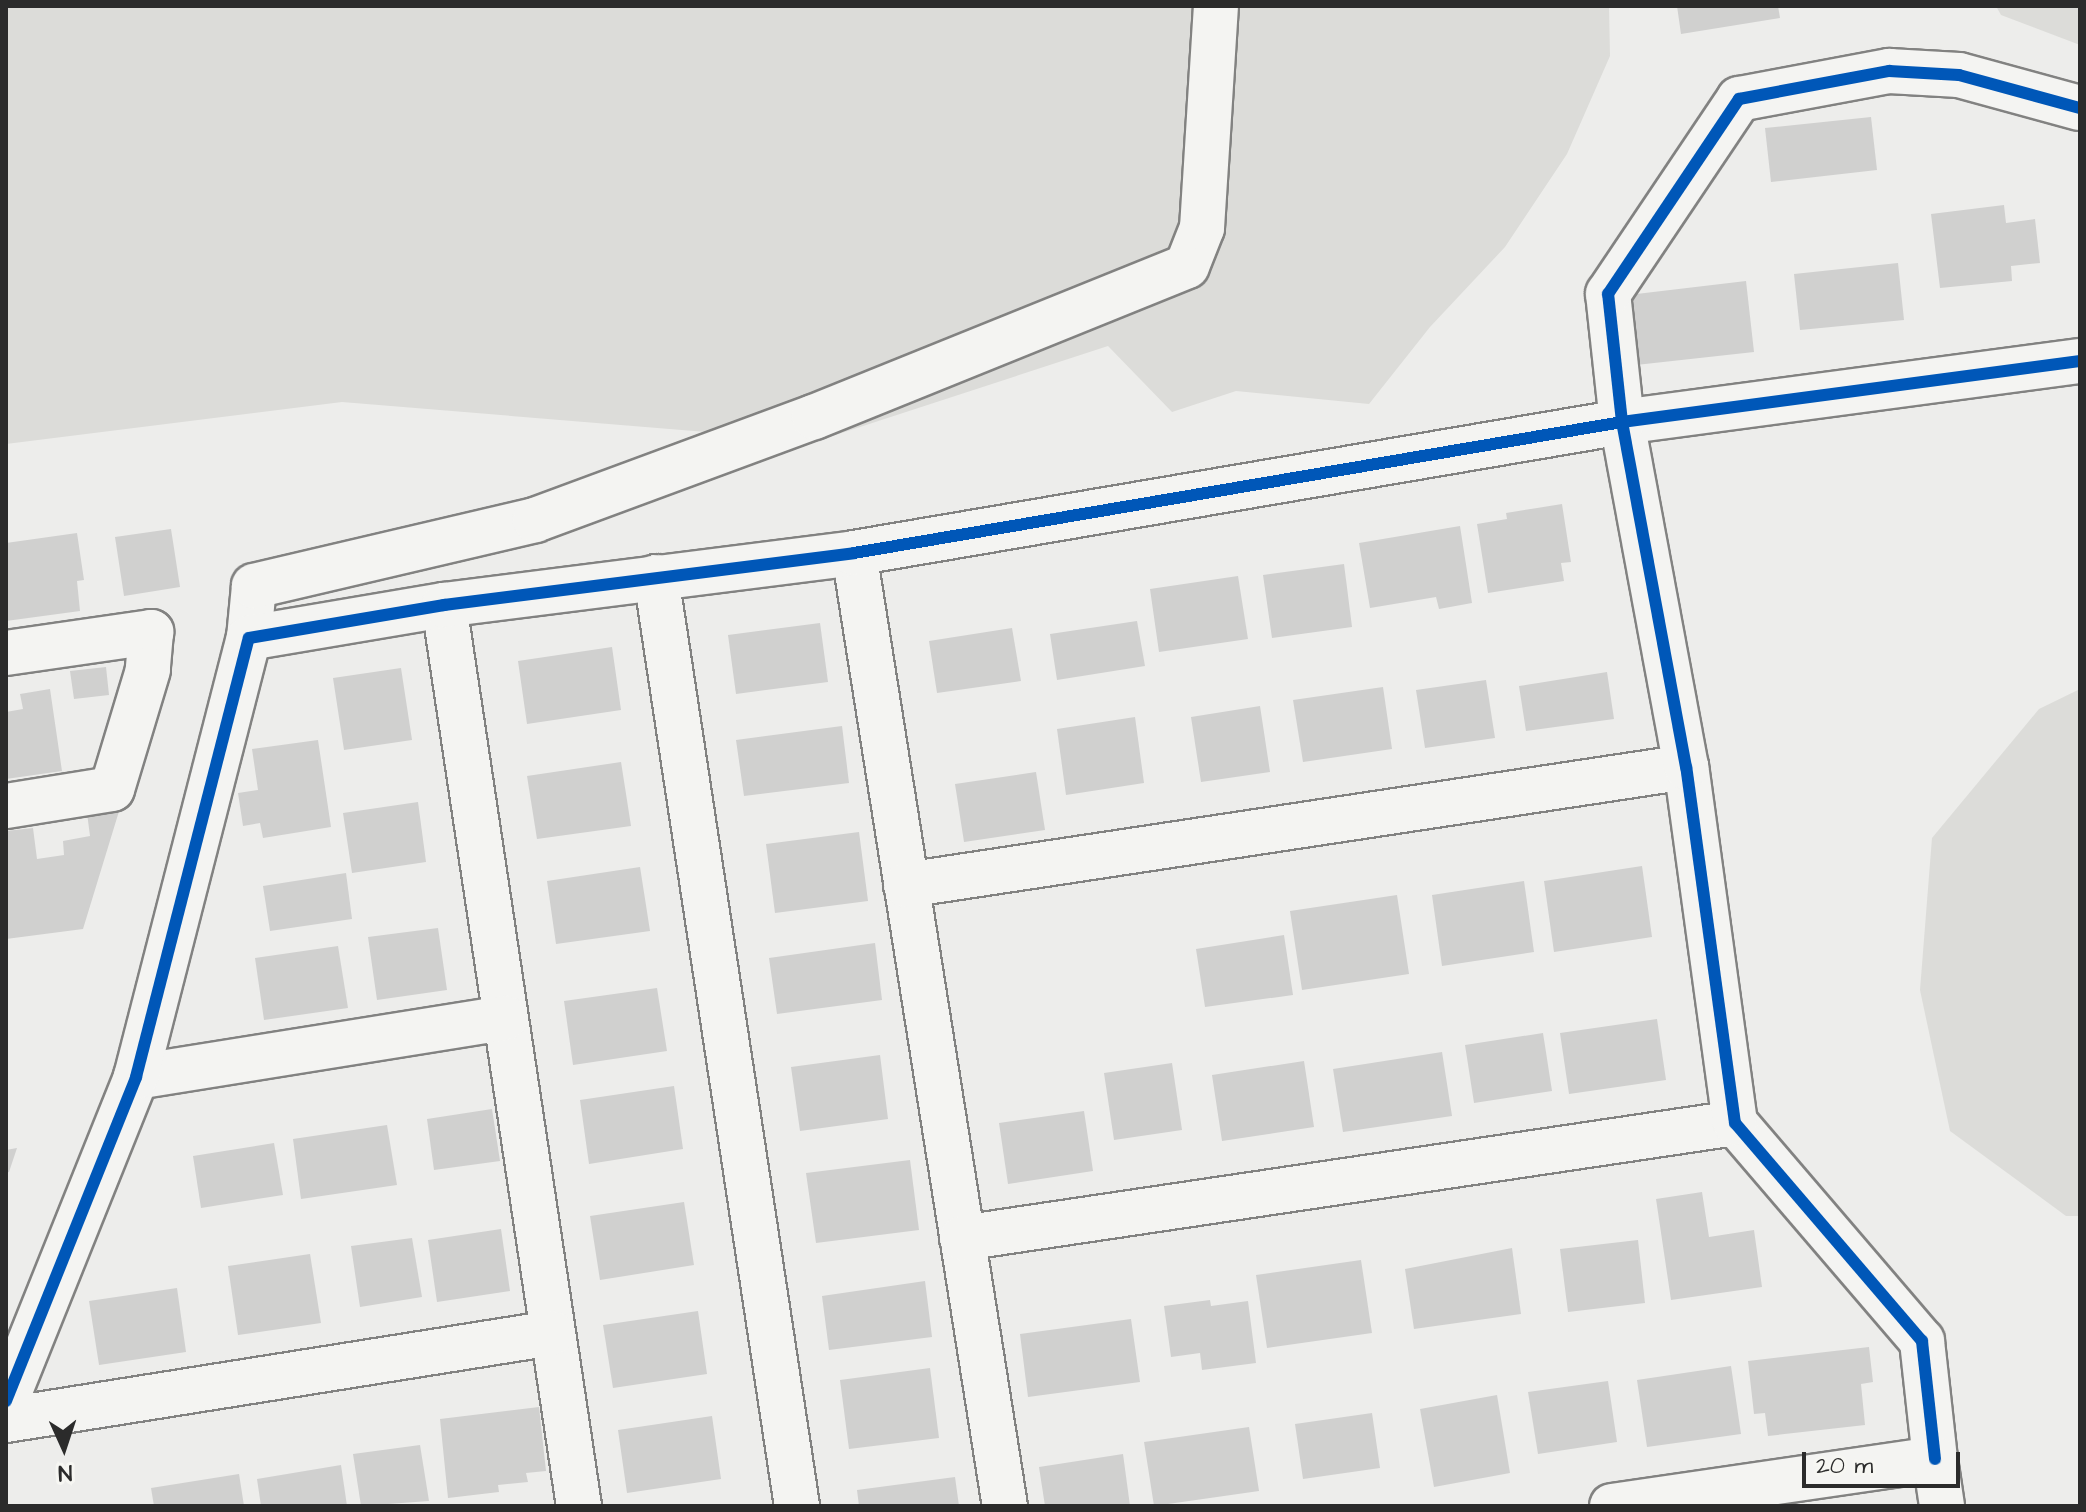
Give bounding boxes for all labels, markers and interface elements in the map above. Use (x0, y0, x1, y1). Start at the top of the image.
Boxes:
north arrow (24, 1408, 104, 1488)
scale bar (1806, 1436, 1964, 1486)
text: 20 m (1816, 1449, 1873, 1483)
text: N (58, 1457, 73, 1488)

